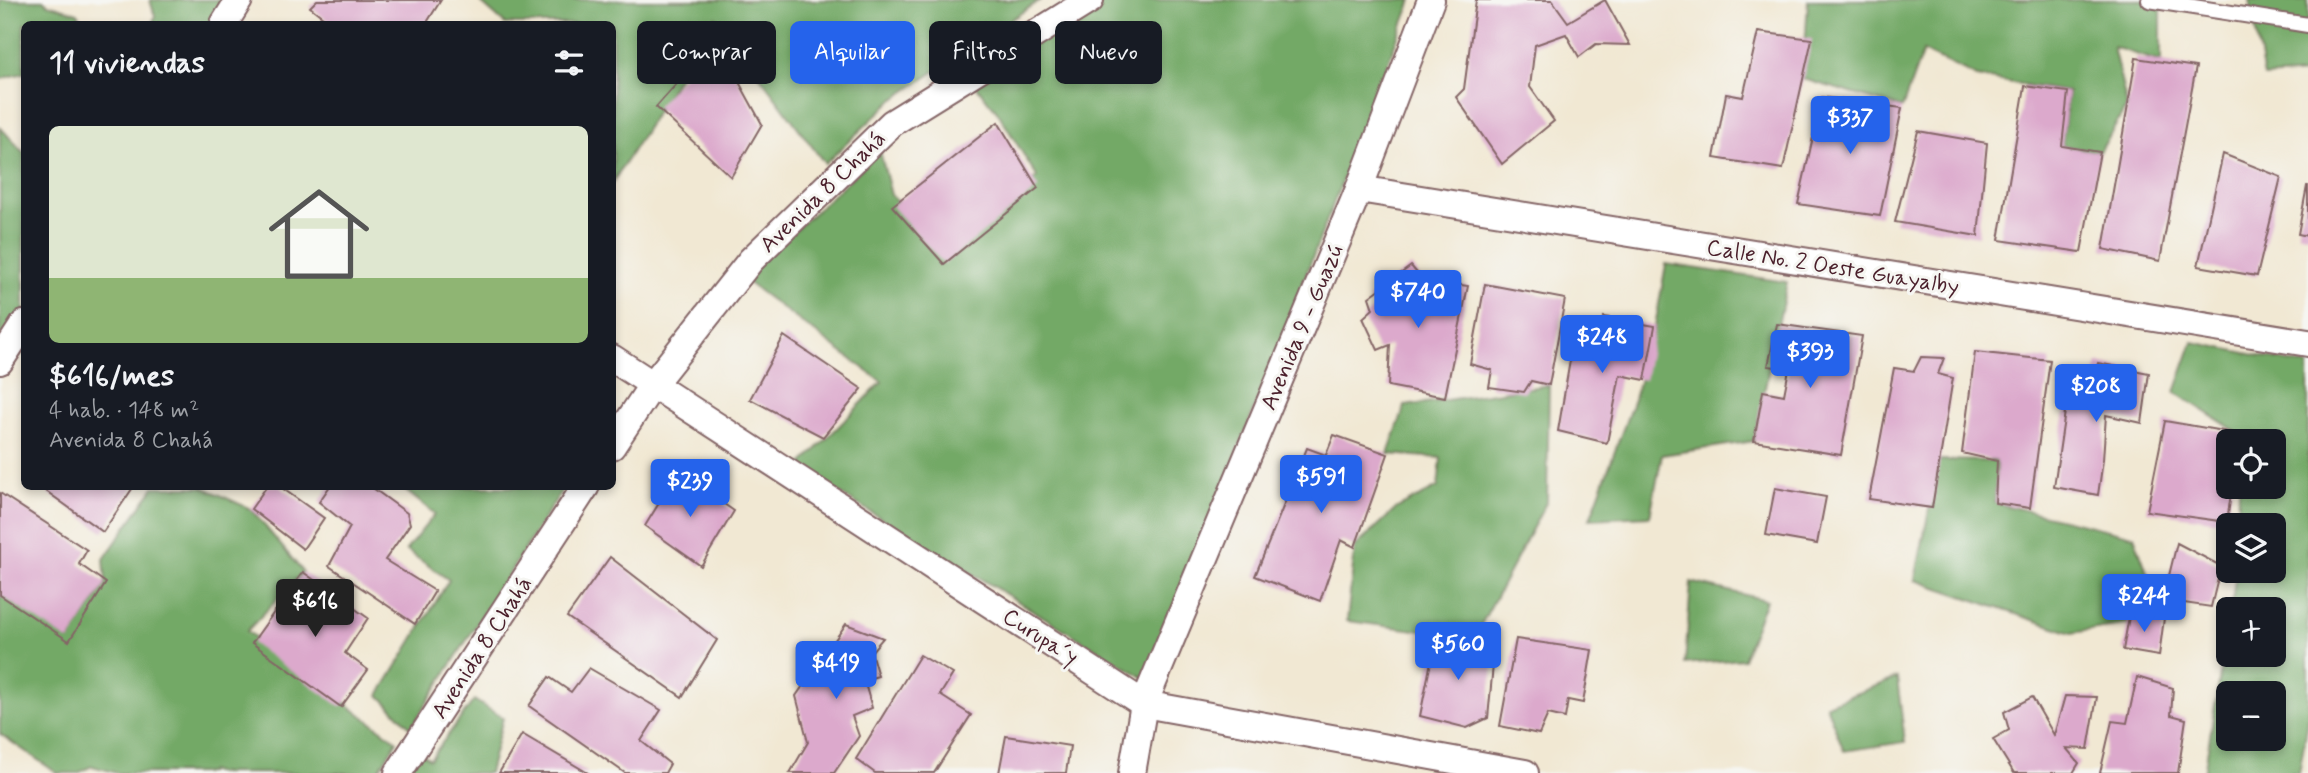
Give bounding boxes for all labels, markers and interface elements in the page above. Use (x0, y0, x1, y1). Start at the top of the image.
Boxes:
chip: Comprar (637, 21, 776, 84)
chip: Alquilar (790, 21, 915, 84)
chip: Filtros (929, 21, 1041, 84)
chip: Nuevo (1055, 21, 1162, 84)
text: 11 viviendas (49, 44, 205, 83)
icon: filters (550, 44, 588, 82)
pin: $337 (1809, 96, 1891, 156)
text: $337 (1827, 104, 1873, 134)
street label: Avenida 8 Chahá (754, 125, 893, 260)
icon: home (256, 171, 382, 297)
street label: Calle No. 2 Oeste Guayalby (1704, 233, 1961, 303)
street label: Avenida 9 - Guazú (1254, 240, 1351, 415)
pin: $740 (1377, 270, 1459, 330)
text: $740 (1390, 278, 1446, 308)
pin: $248 (1561, 316, 1643, 375)
text: $248 (1576, 323, 1628, 353)
pin: $393 (1769, 330, 1851, 390)
text: $393 (1786, 338, 1834, 368)
text: $616/mes (49, 357, 174, 396)
pin: $208 (2055, 364, 2137, 424)
text: $208 (2071, 372, 2121, 402)
text: 4 hab. · 148 m² (49, 396, 199, 426)
text: Avenida 8 Chahá (49, 426, 213, 456)
map controls (2216, 429, 2286, 751)
button: locate (2216, 429, 2286, 499)
pin: $591 (1280, 456, 1362, 515)
pin: $239 (649, 460, 731, 519)
text: $591 (1296, 463, 1346, 493)
text: $239 (667, 467, 713, 497)
button: layers (2216, 513, 2286, 583)
street label: Avenida 8 Chahá (425, 571, 540, 725)
pin: $244 (2103, 574, 2185, 634)
pin: $616 (274, 580, 356, 639)
text: $244 (2118, 582, 2170, 612)
text: $616 (292, 587, 338, 617)
button: + (2216, 597, 2286, 667)
street label: Curupa´y (996, 602, 1083, 673)
pin: $560 (1417, 622, 1499, 682)
text: $560 (1431, 630, 1485, 660)
pin: $419 (795, 642, 877, 701)
text: $419 (812, 649, 860, 679)
button: − (2216, 681, 2286, 751)

